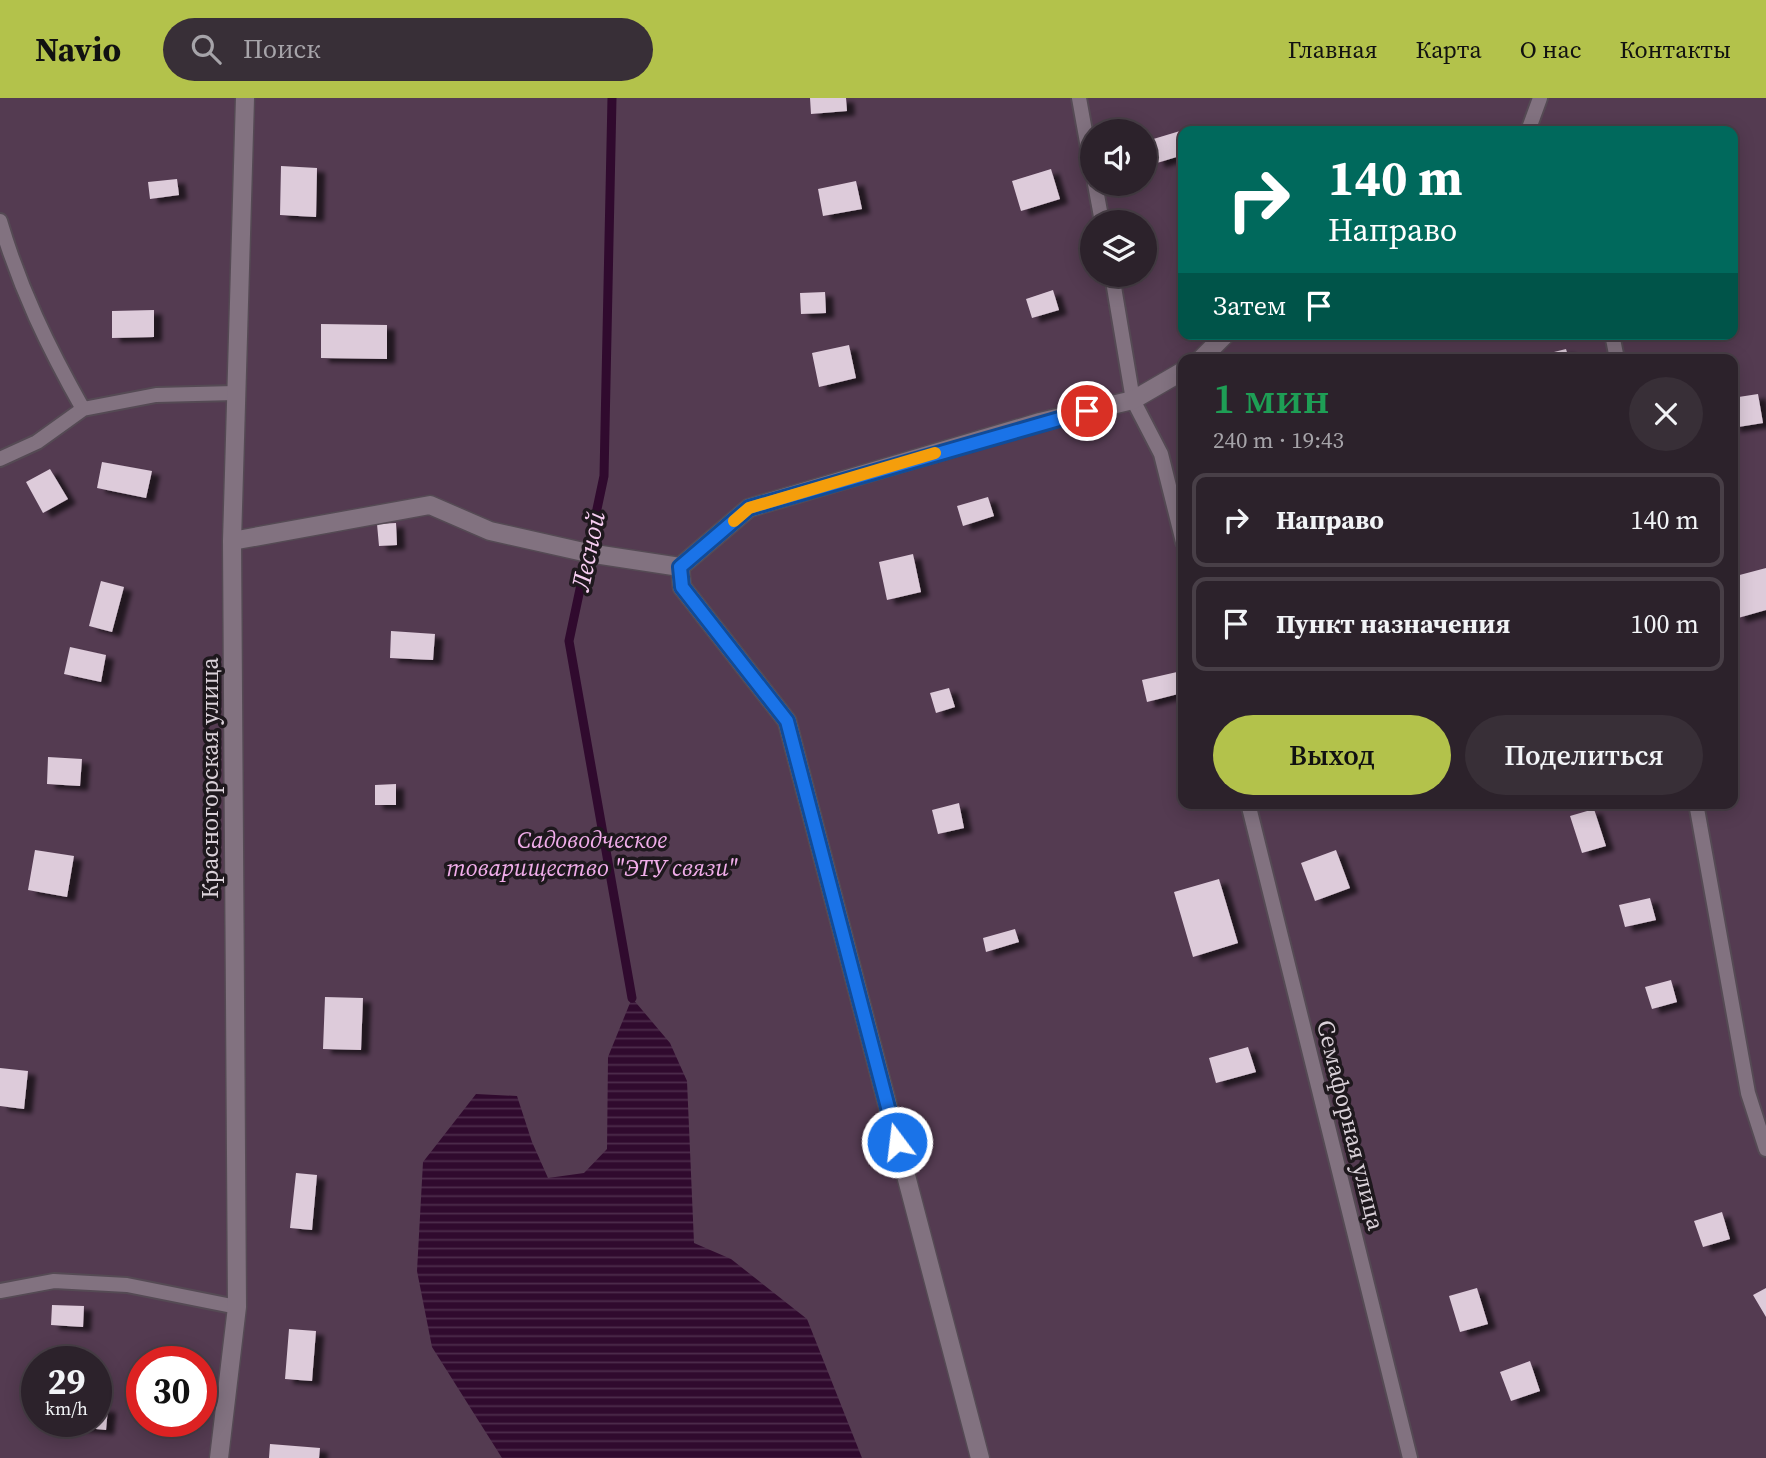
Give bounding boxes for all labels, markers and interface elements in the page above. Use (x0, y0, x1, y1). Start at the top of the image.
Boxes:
search box (163, 18, 653, 81)
text: Navio (35, 27, 121, 72)
icon: search (187, 30, 225, 68)
text: Поиск (243, 31, 321, 67)
text: Главная (1288, 33, 1377, 66)
text: Карта (1415, 33, 1482, 66)
text: О нас (1520, 33, 1581, 66)
text: Контакты (1619, 33, 1731, 66)
map controls (1080, 119, 1157, 287)
button: sound (1080, 119, 1157, 196)
text: 140 m (1328, 144, 1463, 211)
icon: right (1213, 154, 1304, 245)
text: Направо (1328, 208, 1457, 252)
button: layers (1080, 210, 1157, 287)
icon: arrive (1300, 287, 1338, 325)
text: Затем (1213, 288, 1286, 324)
text: 1 мин (1213, 369, 1330, 427)
button: close (1629, 377, 1703, 451)
pin (1057, 381, 1117, 441)
icon: arrive (1068, 392, 1106, 430)
text: 240 m · 19:43 (1213, 424, 1344, 456)
icon: right (1217, 501, 1255, 539)
text: Направо (1276, 502, 1384, 538)
text: 140 m (1631, 502, 1699, 538)
water label: Лесной (562, 508, 614, 596)
icon: arrive (1217, 605, 1255, 643)
text: Пункт назначения (1276, 606, 1510, 642)
text: 100 m (1631, 606, 1699, 642)
street label: Красногорская улица (193, 657, 226, 899)
button: Выход (1213, 715, 1451, 795)
button: Поделиться (1465, 715, 1703, 795)
park label: Садоводческое товарищество "ЭТУ связи" (446, 823, 738, 884)
street label: Семафорная улица (1309, 1017, 1393, 1234)
position arrow (860, 1105, 934, 1179)
speed limit sign: 30 (126, 1346, 217, 1437)
text: 29 (48, 1358, 85, 1406)
text: km/h (45, 1396, 88, 1421)

